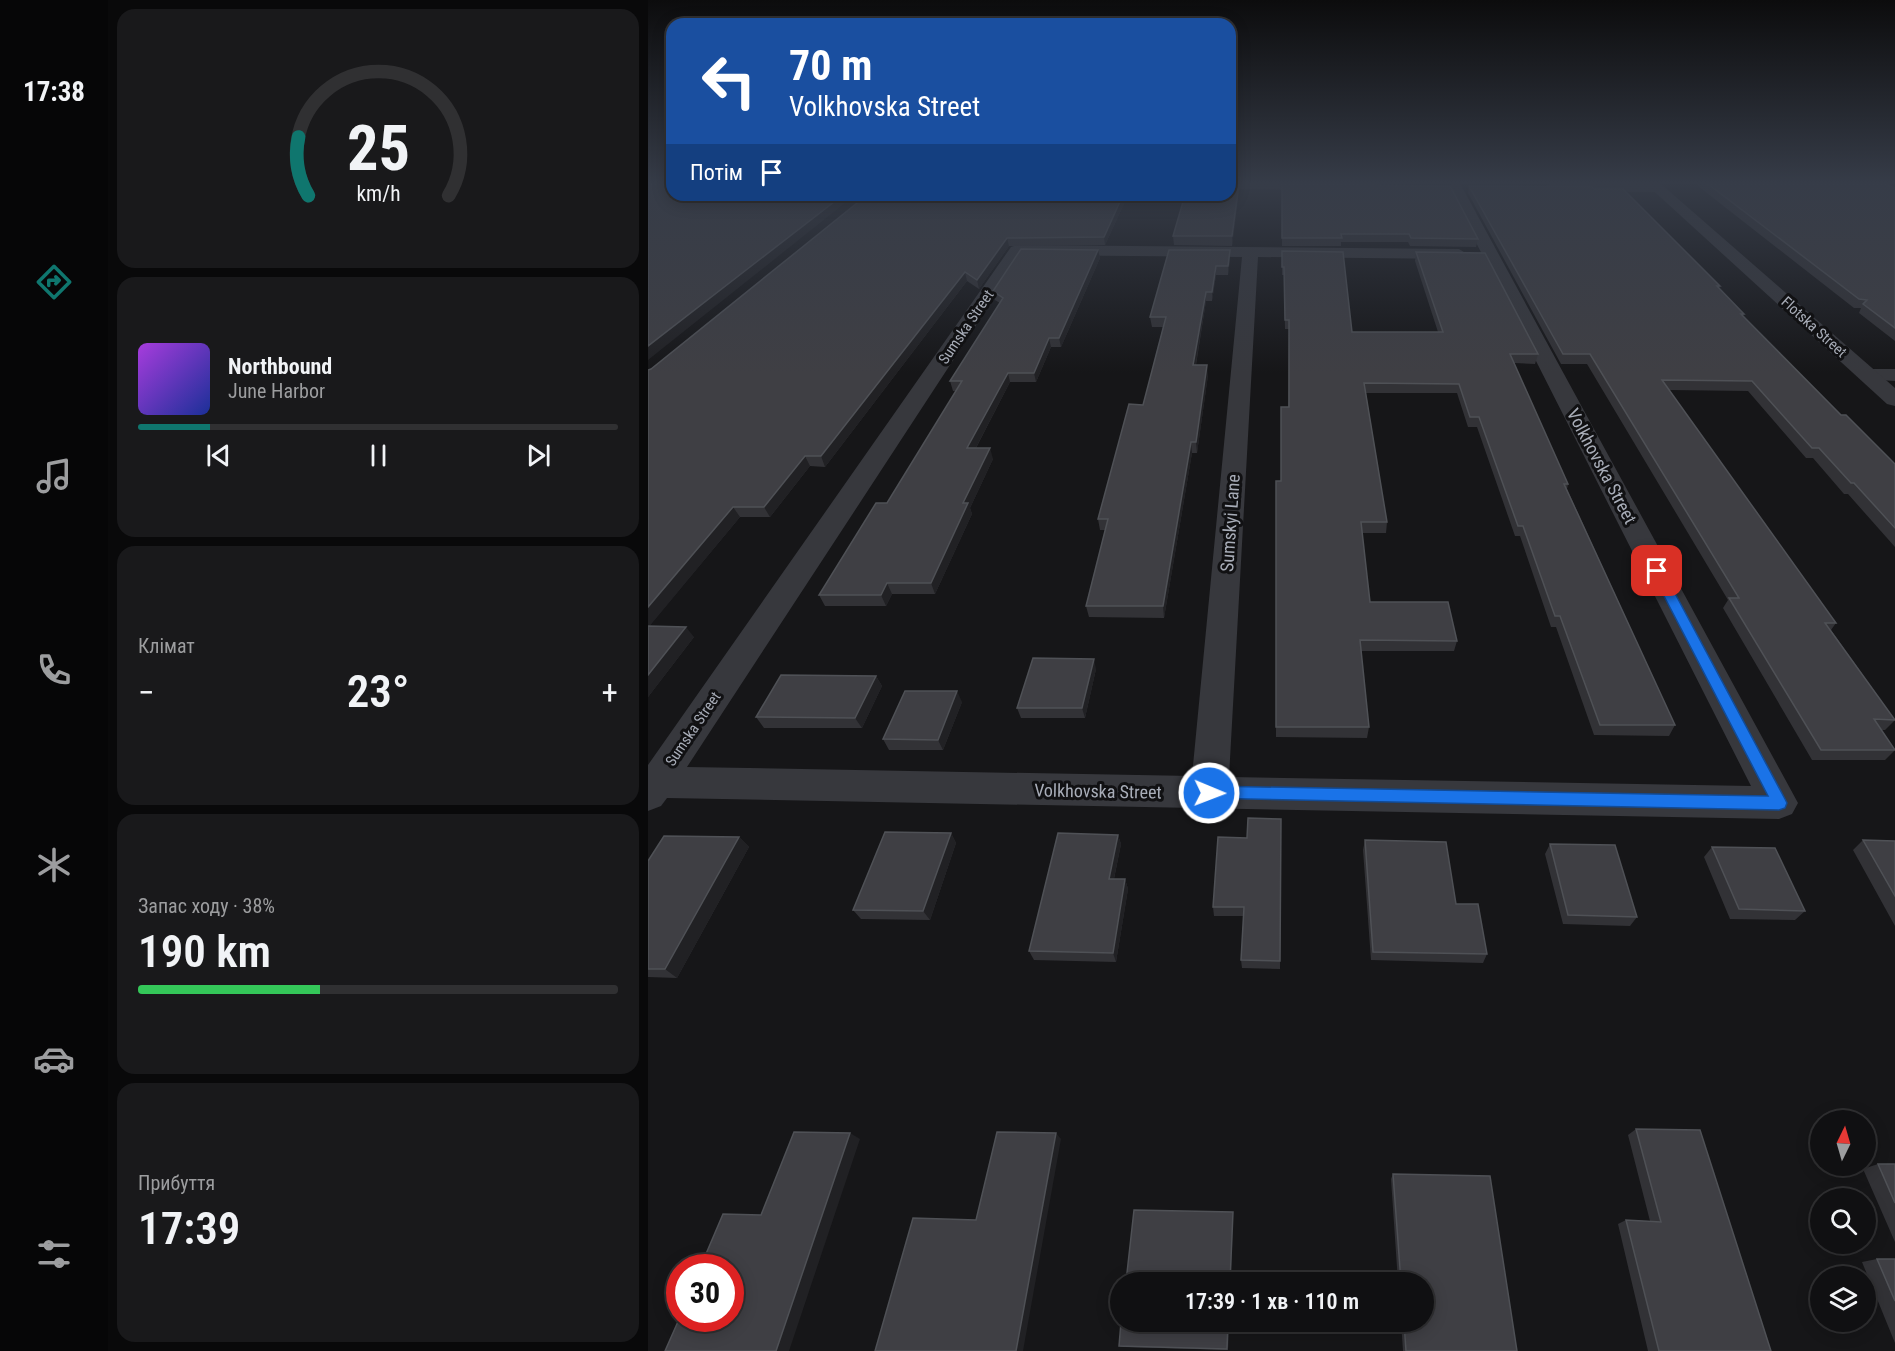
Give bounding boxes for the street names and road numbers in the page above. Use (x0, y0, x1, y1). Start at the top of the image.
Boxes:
street label: Sumska Street (935, 286, 997, 368)
street label: Flotska Street (1778, 293, 1850, 361)
street label: Volkhovska Street (1563, 405, 1641, 527)
street label: Sumskyi Lane (1216, 473, 1244, 573)
street label: Sumska Street (662, 688, 724, 770)
street label: Volkhovska Street (1034, 779, 1162, 803)

